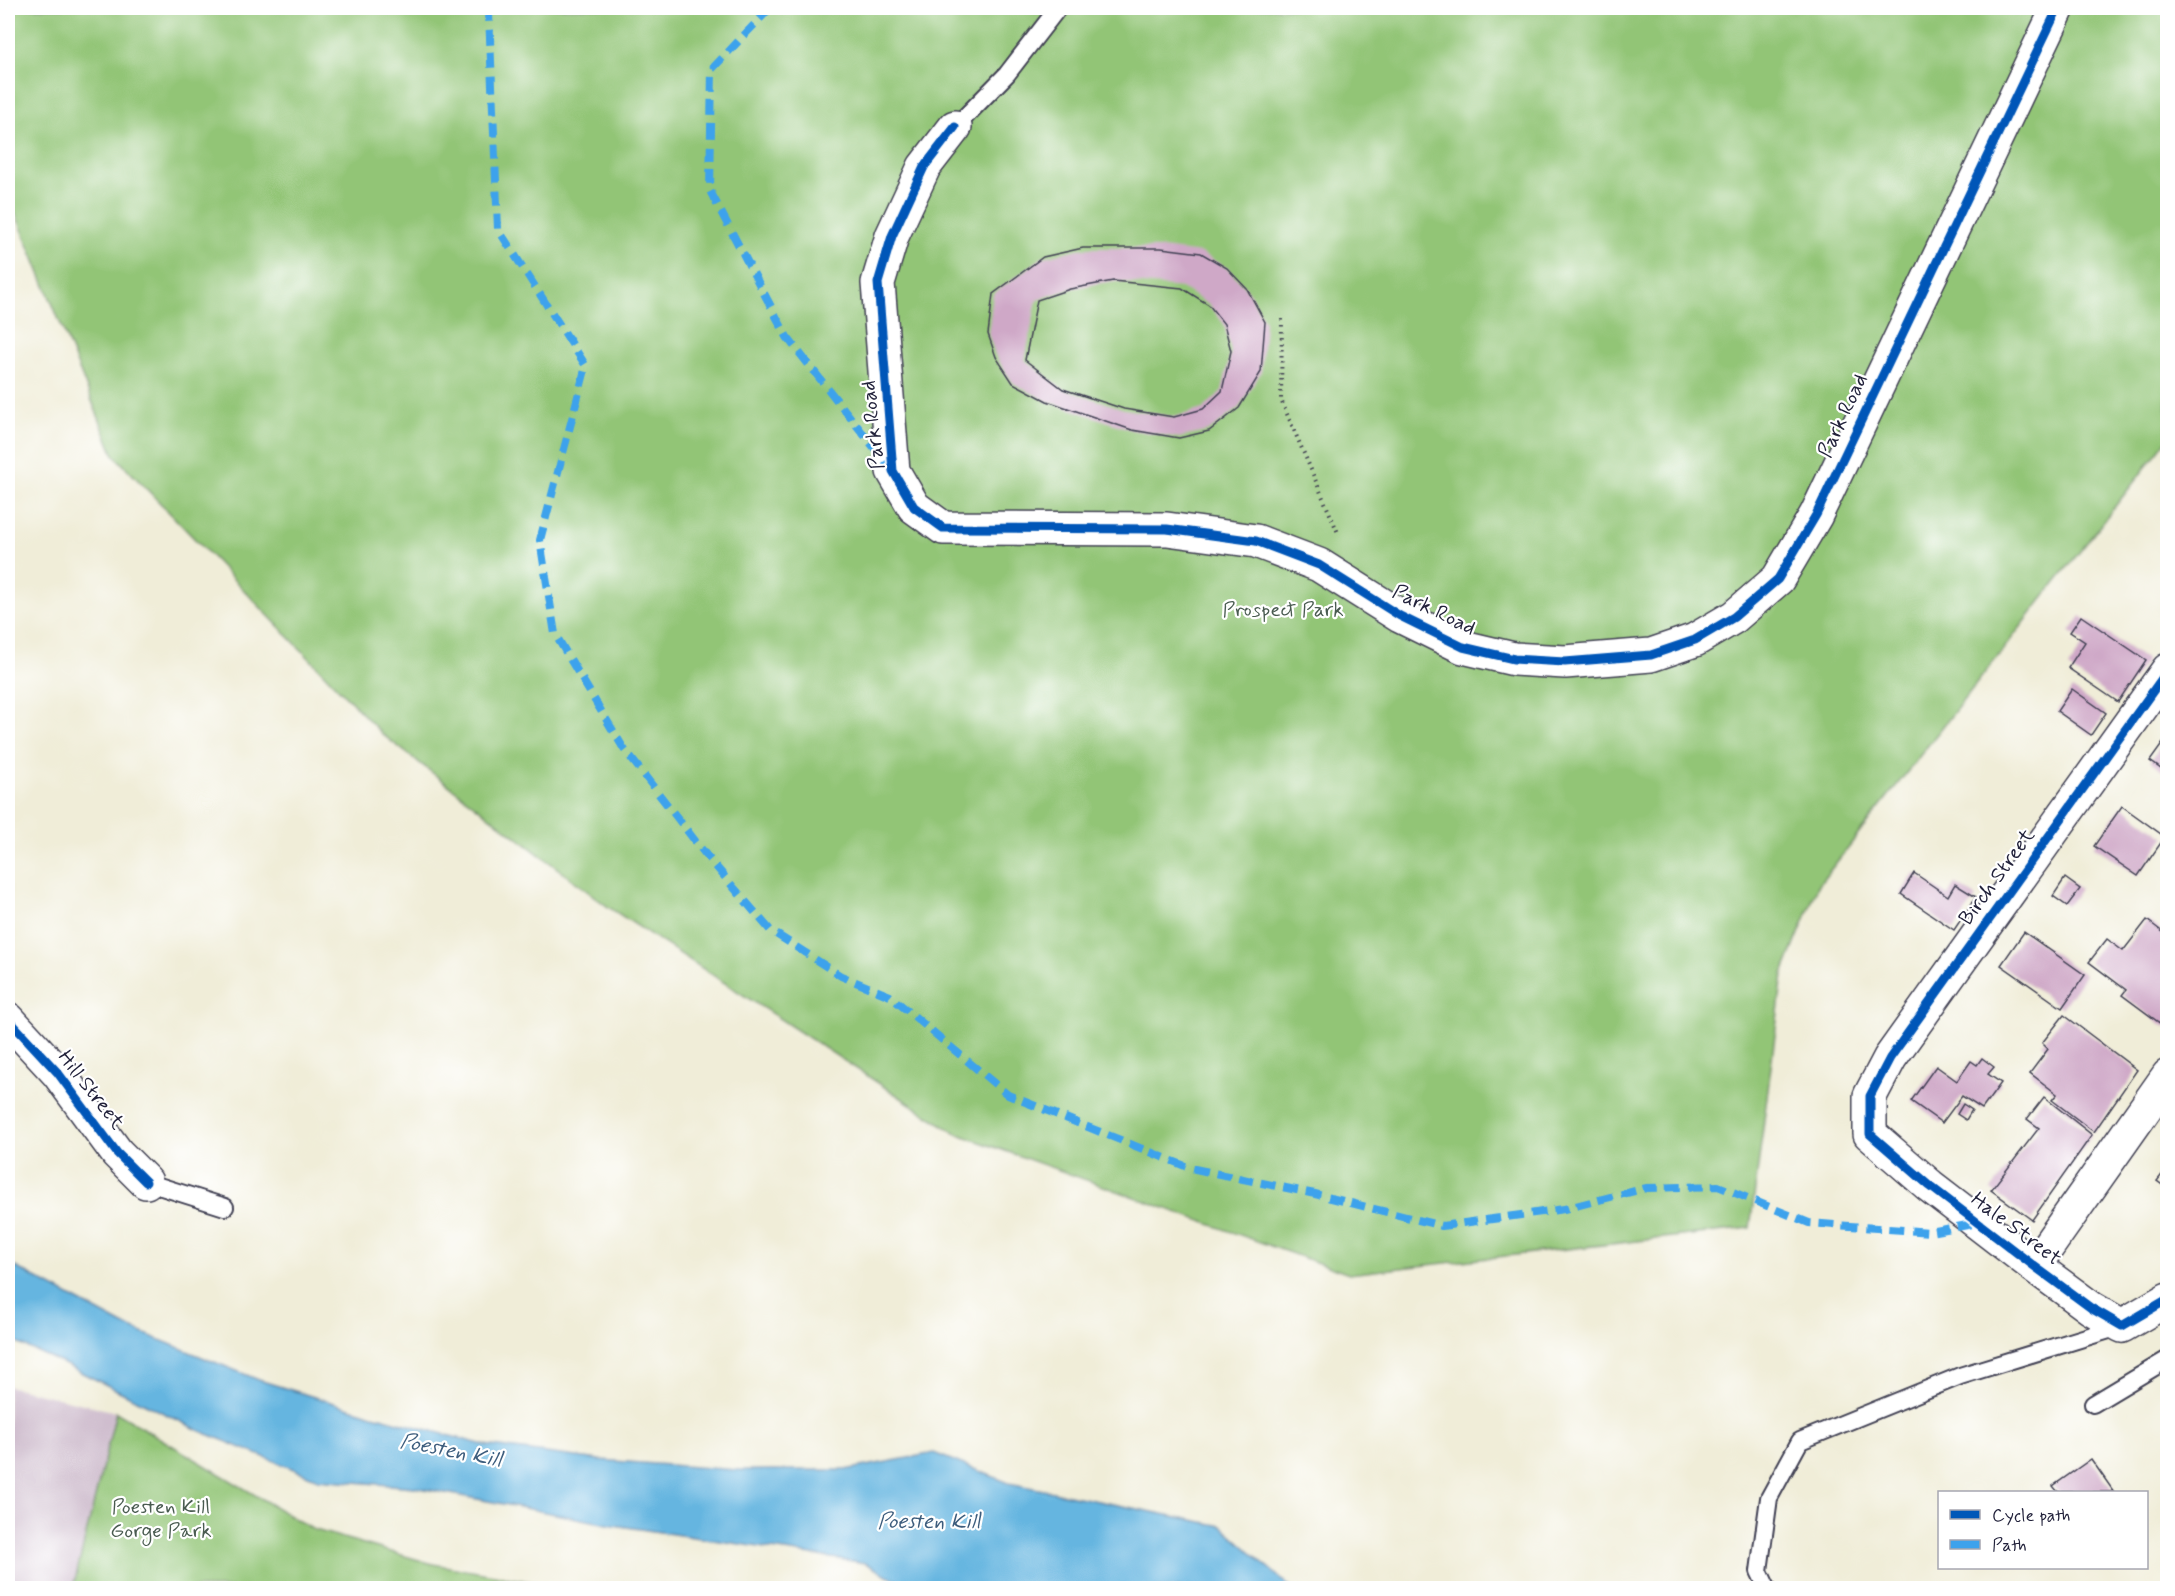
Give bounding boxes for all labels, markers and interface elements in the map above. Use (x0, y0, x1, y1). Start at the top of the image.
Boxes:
street label: Park Road (1811, 370, 1875, 462)
street label: Park Road (854, 379, 892, 471)
street label: Park Road (1388, 578, 1480, 642)
park label: Prospect Park (1222, 596, 1344, 624)
street label: Birch Street (1952, 822, 2042, 931)
street label: Hill Street (51, 1045, 131, 1136)
street label: Hale Street (1965, 1186, 2067, 1272)
water label: Poesten Kill (398, 1427, 506, 1475)
legend (1938, 1491, 2148, 1569)
park label: Poesten Kill Gorge Park (110, 1493, 212, 1546)
text: Cycle path (1992, 1504, 2070, 1528)
water label: Poesten Kill (877, 1508, 982, 1536)
text: Path (1992, 1534, 2027, 1558)

